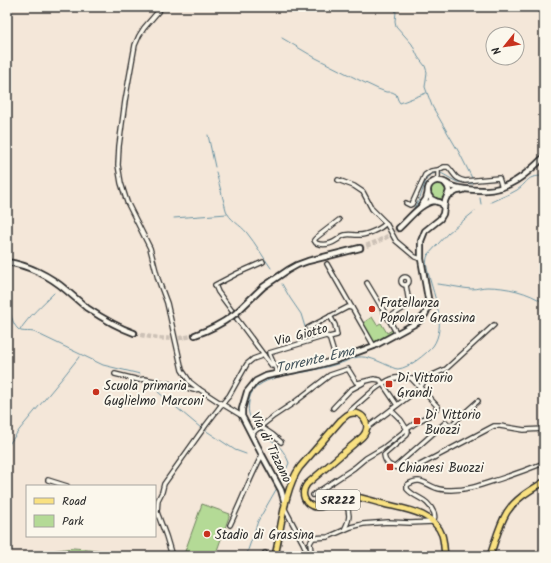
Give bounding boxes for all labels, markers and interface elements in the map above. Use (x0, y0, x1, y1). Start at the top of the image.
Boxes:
north arrow (485, 26, 525, 66)
text: N (488, 43, 507, 58)
place label: Fratellanza Popolare Grassina (380, 293, 475, 329)
marker: Fratellanza Popolare Grassina (367, 304, 377, 314)
street label: Via Giotto (272, 318, 330, 353)
water label: Torrente Ema (274, 340, 358, 380)
place label: Di Vittorio Grandi (397, 368, 453, 404)
place label: Scuola primaria Guglielmo Marconi (104, 376, 204, 412)
marker: Di Vittorio Grandi (384, 379, 394, 389)
marker: Scuola primaria Guglielmo Marconi (91, 387, 101, 397)
place label: Di Vittorio Buozzi (425, 405, 481, 441)
street label: Via di Tizzano (244, 409, 297, 487)
marker: Di Vittorio Buozzi (412, 416, 422, 426)
place label: Chianesi Buozzi (398, 458, 484, 479)
marker: Chianesi Buozzi (385, 462, 395, 472)
legend (26, 485, 156, 537)
road number: SR222 (316, 490, 360, 510)
text: Road (62, 492, 87, 511)
text: Park (62, 512, 84, 531)
place label: Stadio di Grassina (215, 525, 314, 546)
marker: Stadio di Grassina (202, 529, 212, 539)

